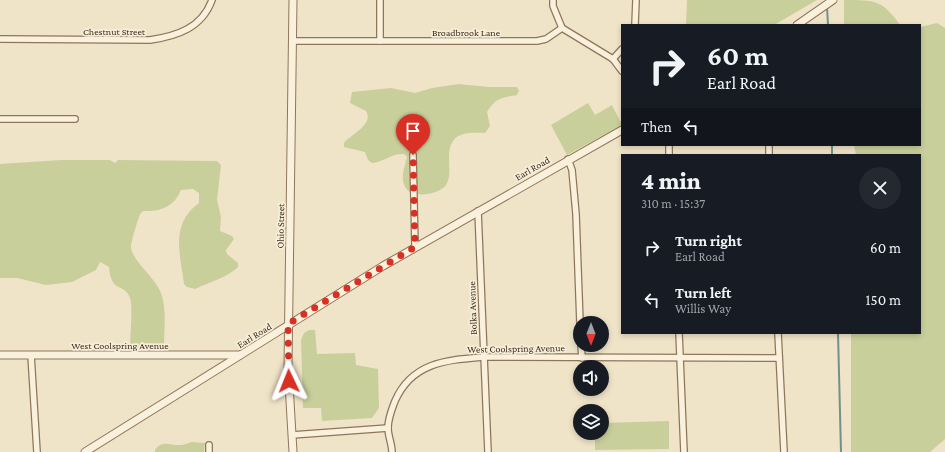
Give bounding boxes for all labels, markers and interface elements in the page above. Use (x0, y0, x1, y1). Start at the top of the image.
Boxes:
street label: Chestnut Street (83, 26, 146, 37)
street label: Broadbrook Lane (432, 27, 501, 38)
icon: right (641, 40, 693, 92)
text: 60 m (707, 40, 768, 71)
text: Earl Road (707, 73, 776, 93)
pin (396, 114, 430, 155)
icon: left (680, 116, 702, 138)
text: Then (641, 119, 672, 135)
icon: arrive (402, 120, 424, 142)
street label: Earl Road (513, 154, 552, 183)
text: 4 min (641, 167, 701, 194)
button: close (859, 167, 901, 209)
text: 310 m · 15:37 (641, 196, 705, 211)
street label: Ohio Street (275, 203, 286, 249)
text: Turn right (675, 233, 742, 249)
icon: right (641, 237, 663, 259)
text: 60 m (870, 240, 901, 256)
text: Earl Road (675, 249, 725, 264)
street label: Bolka Avenue (466, 280, 479, 335)
text: Turn left (675, 285, 731, 301)
icon: left (641, 289, 663, 311)
text: 150 m (866, 292, 901, 308)
text: Willis Way (675, 301, 731, 316)
north arrow (573, 316, 609, 352)
map controls (573, 316, 609, 440)
street label: Earl Road (235, 320, 274, 350)
street label: West Coolspring Avenue (71, 340, 169, 351)
street label: West Coolspring Avenue (467, 342, 565, 355)
position arrow (268, 360, 310, 402)
button: sound (573, 360, 609, 396)
button: layers (573, 404, 609, 440)

